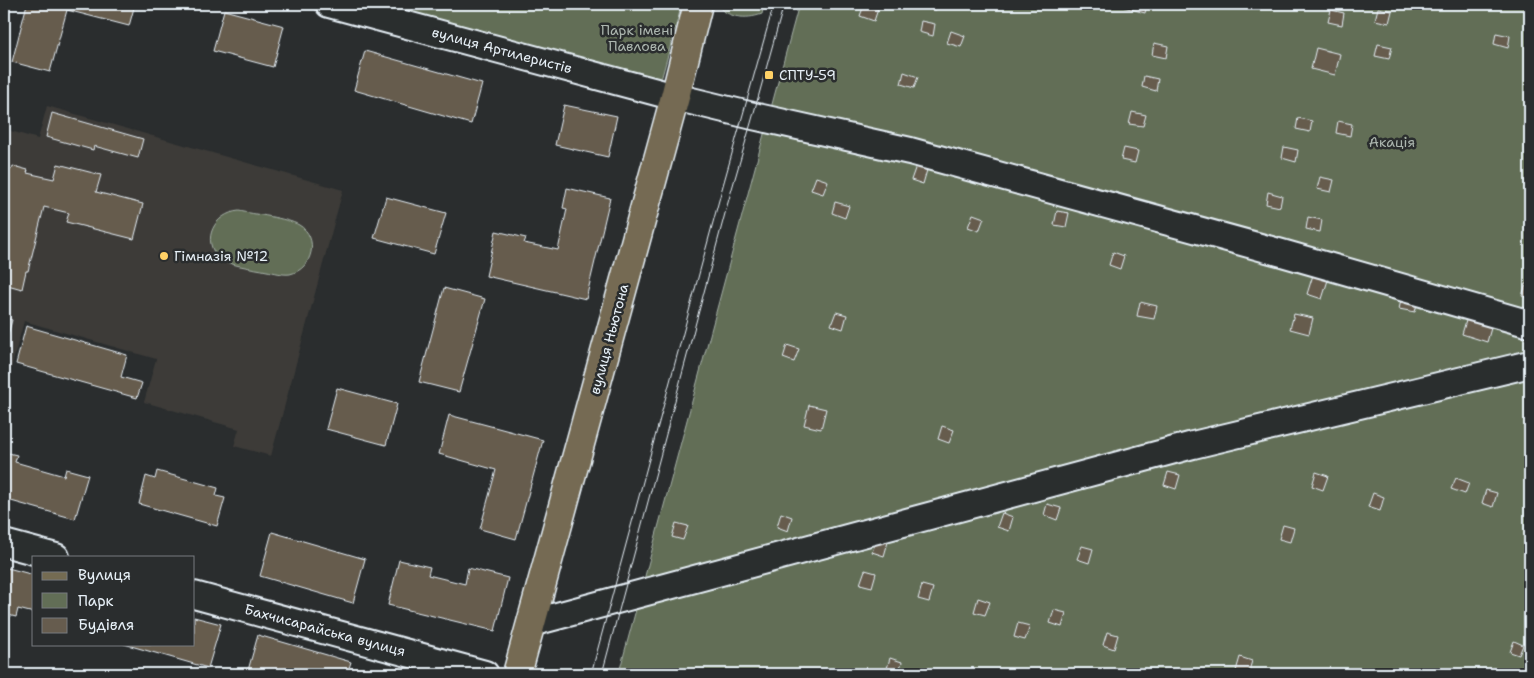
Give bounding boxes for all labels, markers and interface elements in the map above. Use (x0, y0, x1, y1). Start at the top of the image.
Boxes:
park label: Парк імені Павлова (601, 21, 673, 55)
street label: вулиця Артилеристів (430, 23, 574, 77)
place label: СПТУ-59 (779, 66, 836, 84)
marker: СПТУ-59 (763, 69, 775, 81)
park label: Акація (1369, 133, 1415, 151)
place label: Гімназія №12 (174, 247, 268, 265)
marker: Гімназія №12 (158, 250, 170, 262)
street label: вулиця Ньютона (586, 281, 633, 396)
legend (32, 556, 195, 646)
text: Вулиця (78, 565, 131, 585)
text: Парк (78, 591, 114, 611)
street label: Бахчисарайська вулиця (243, 600, 407, 660)
text: Будівля (78, 615, 134, 635)

